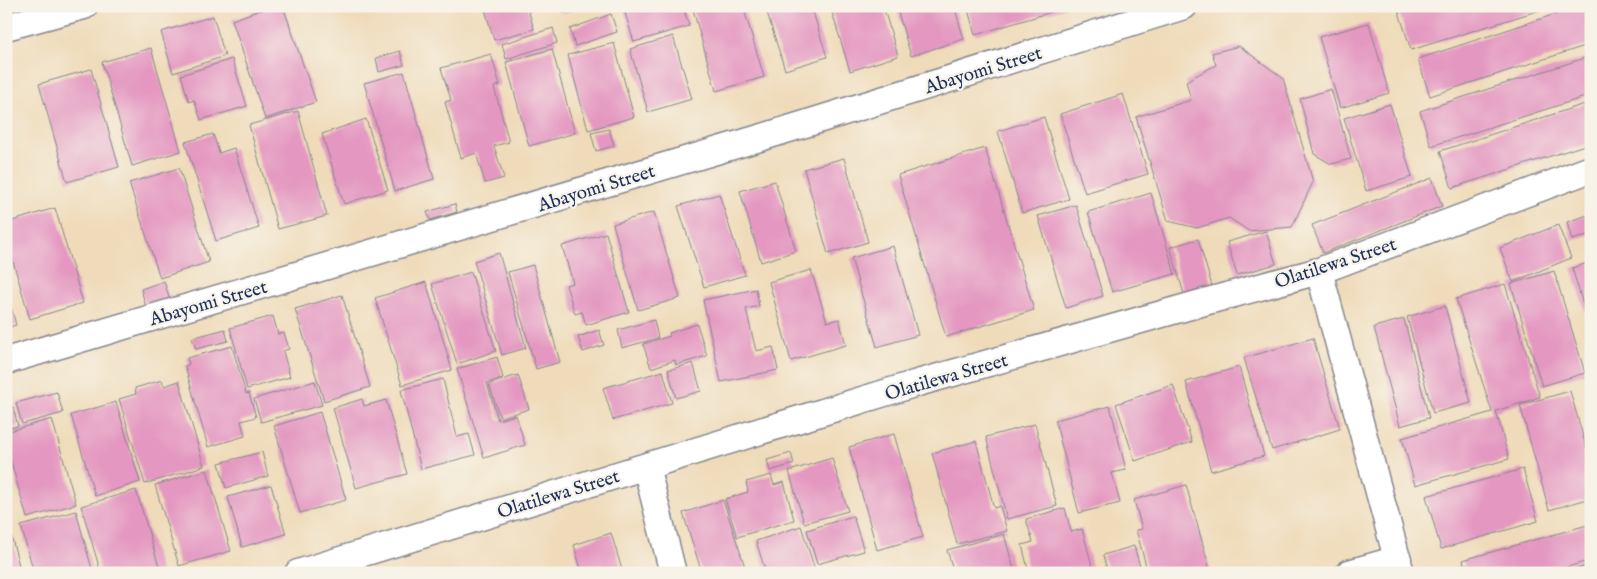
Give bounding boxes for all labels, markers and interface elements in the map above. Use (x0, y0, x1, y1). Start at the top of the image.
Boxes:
street label: Abayomi Street (921, 42, 1046, 100)
street label: Abayomi Street (534, 160, 659, 218)
street label: Olatilewa Street (1272, 233, 1400, 295)
street label: Abayomi Street (146, 276, 271, 332)
street label: Olatilewa Street (882, 349, 1011, 407)
street label: Olatilewa Street (495, 465, 623, 525)

